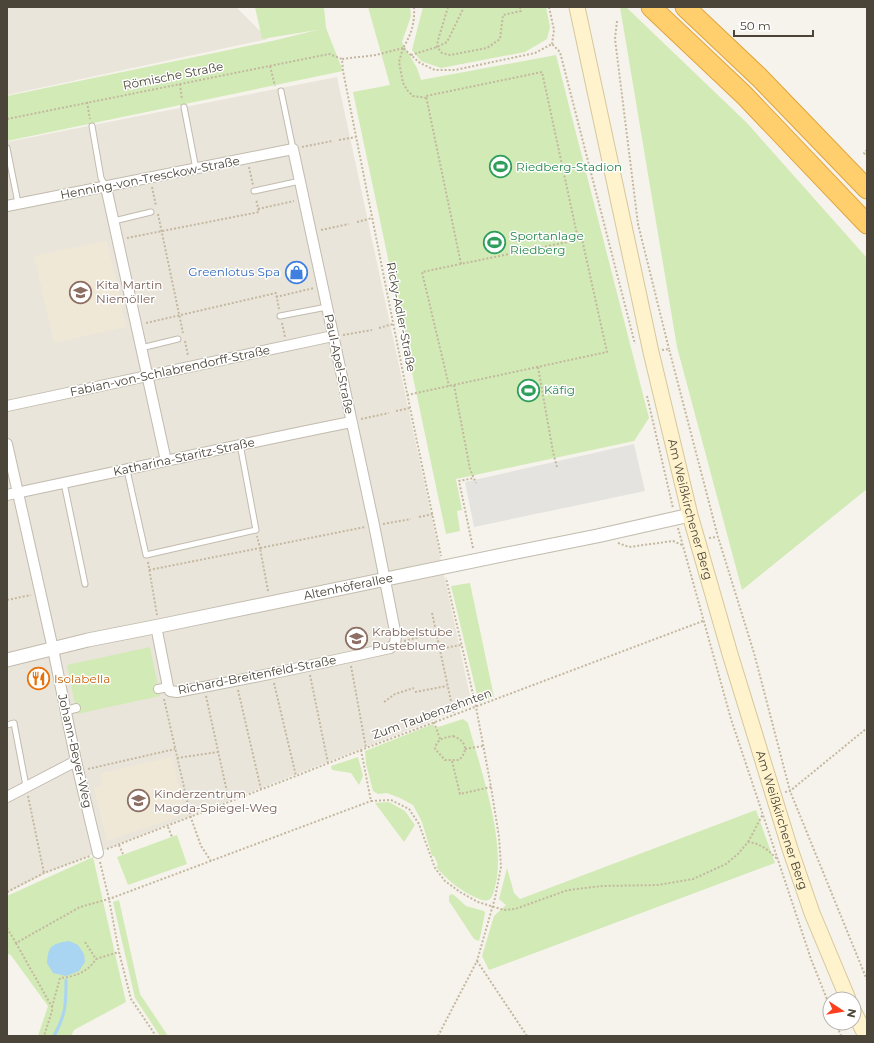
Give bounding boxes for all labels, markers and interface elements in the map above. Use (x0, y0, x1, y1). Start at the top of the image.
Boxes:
scale bar (734, 12, 813, 38)
text: 50 m (740, 18, 771, 33)
street label: Römische Straße (121, 58, 224, 93)
street label: Henning-von-Tresckow-Straße (59, 153, 241, 202)
sports icon: Riedberg-Stadion (488, 154, 514, 180)
place label: Riedberg-Stadion (516, 159, 622, 174)
place label: Sportanlage Riedberg (510, 228, 584, 257)
sports icon: Sportanlage Riedberg (482, 230, 508, 256)
shop icon: Greenlotus Spa (283, 259, 309, 285)
street label: Ricky-Adler-Straße (384, 261, 419, 373)
place label: Greenlotus Spa (188, 264, 280, 279)
place label: Kita Martin Niemöller (96, 277, 162, 306)
school or university icon: Kita Martin Niemöller (67, 279, 93, 305)
street label: Paul-Apel-Straße (322, 313, 357, 415)
street label: Fabian-von-Schlabrendorff-Straße (68, 342, 271, 399)
sports icon: Käfig (515, 377, 541, 403)
place label: Käfig (544, 382, 575, 397)
street label: Katharina-Staritz-Straße (112, 434, 256, 479)
street label: Am Weißkirchener Berg (665, 437, 716, 582)
street label: Altenhöferallee (302, 570, 394, 603)
place label: Krabbelstube Pusteblume (372, 624, 453, 653)
school or university icon: Krabbelstube Pusteblume (344, 626, 370, 652)
street label: Richard-Breitenfeld-Straße (176, 652, 337, 697)
restaurant icon: Isolabella (25, 666, 51, 692)
place label: Isolabella (54, 671, 110, 686)
street label: Zum Taubenzehnten (370, 685, 494, 742)
street label: Johann-Beyer-Weg (55, 691, 96, 809)
street label: Am Weißkirchener Berg (753, 748, 811, 892)
place label: Kinderzentrum Magda-Spiegel-Weg (154, 786, 278, 815)
school or university icon: Kinderzentrum Magda-Spiegel-Weg (126, 788, 152, 814)
north arrow (822, 991, 862, 1031)
text: N (844, 1007, 860, 1019)

